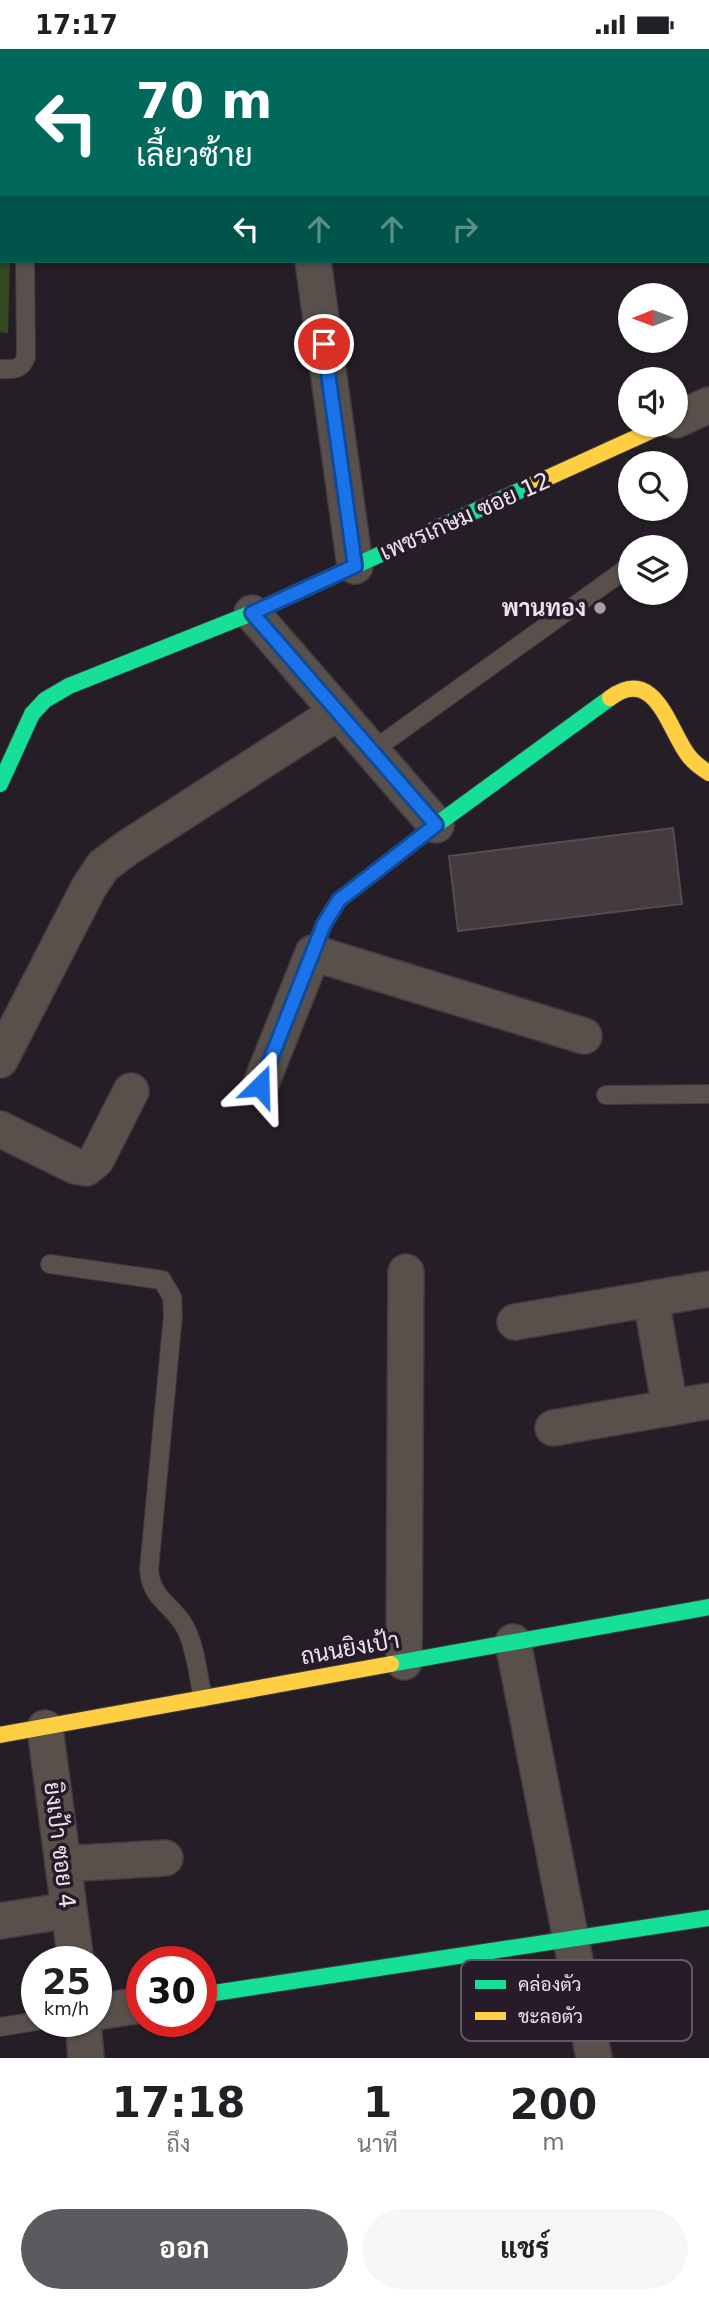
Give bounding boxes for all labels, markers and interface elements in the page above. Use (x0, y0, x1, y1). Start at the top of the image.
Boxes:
text: 17:17 (35, 10, 118, 40)
text: 70 m (136, 73, 272, 130)
icon: left (21, 77, 112, 168)
text: เลี้ยวซ้าย (136, 136, 253, 174)
icon: left (227, 210, 265, 248)
icon: ahead (300, 210, 338, 248)
icon: ahead (373, 210, 411, 248)
icon: right (446, 210, 484, 248)
north arrow (618, 283, 688, 353)
map controls (618, 283, 688, 605)
pin (294, 314, 354, 374)
icon: arrive (305, 325, 343, 363)
button: sound (618, 367, 688, 437)
button: search (618, 451, 688, 521)
street label: เพชรเกษม ซอย 12 (376, 467, 554, 565)
button: layers (618, 535, 688, 605)
place label: พานทอง (502, 595, 586, 621)
marker: พานทอง (592, 600, 608, 616)
position arrow (223, 1049, 297, 1123)
street label: ถนนยิงเป้า (298, 1625, 401, 1669)
street label: ยิงเป้า ซอย 4 (39, 1780, 83, 1910)
speed limit sign: 30 (126, 1946, 217, 2037)
legend (461, 1960, 692, 2041)
text: 25 (42, 1962, 91, 2002)
text: คล่องตัว (518, 1973, 582, 1995)
text: km/h (44, 1998, 89, 2019)
text: ชะลอตัว (518, 2005, 583, 2027)
text: 17:18 (112, 2078, 245, 2127)
text: 1 (363, 2078, 392, 2127)
text: 200 (510, 2080, 597, 2129)
text: m (542, 2129, 565, 2155)
text: ถึง (167, 2131, 190, 2157)
text: นาที (357, 2131, 398, 2157)
button: ออก (21, 2209, 348, 2289)
button: แชร์ (362, 2209, 688, 2289)

